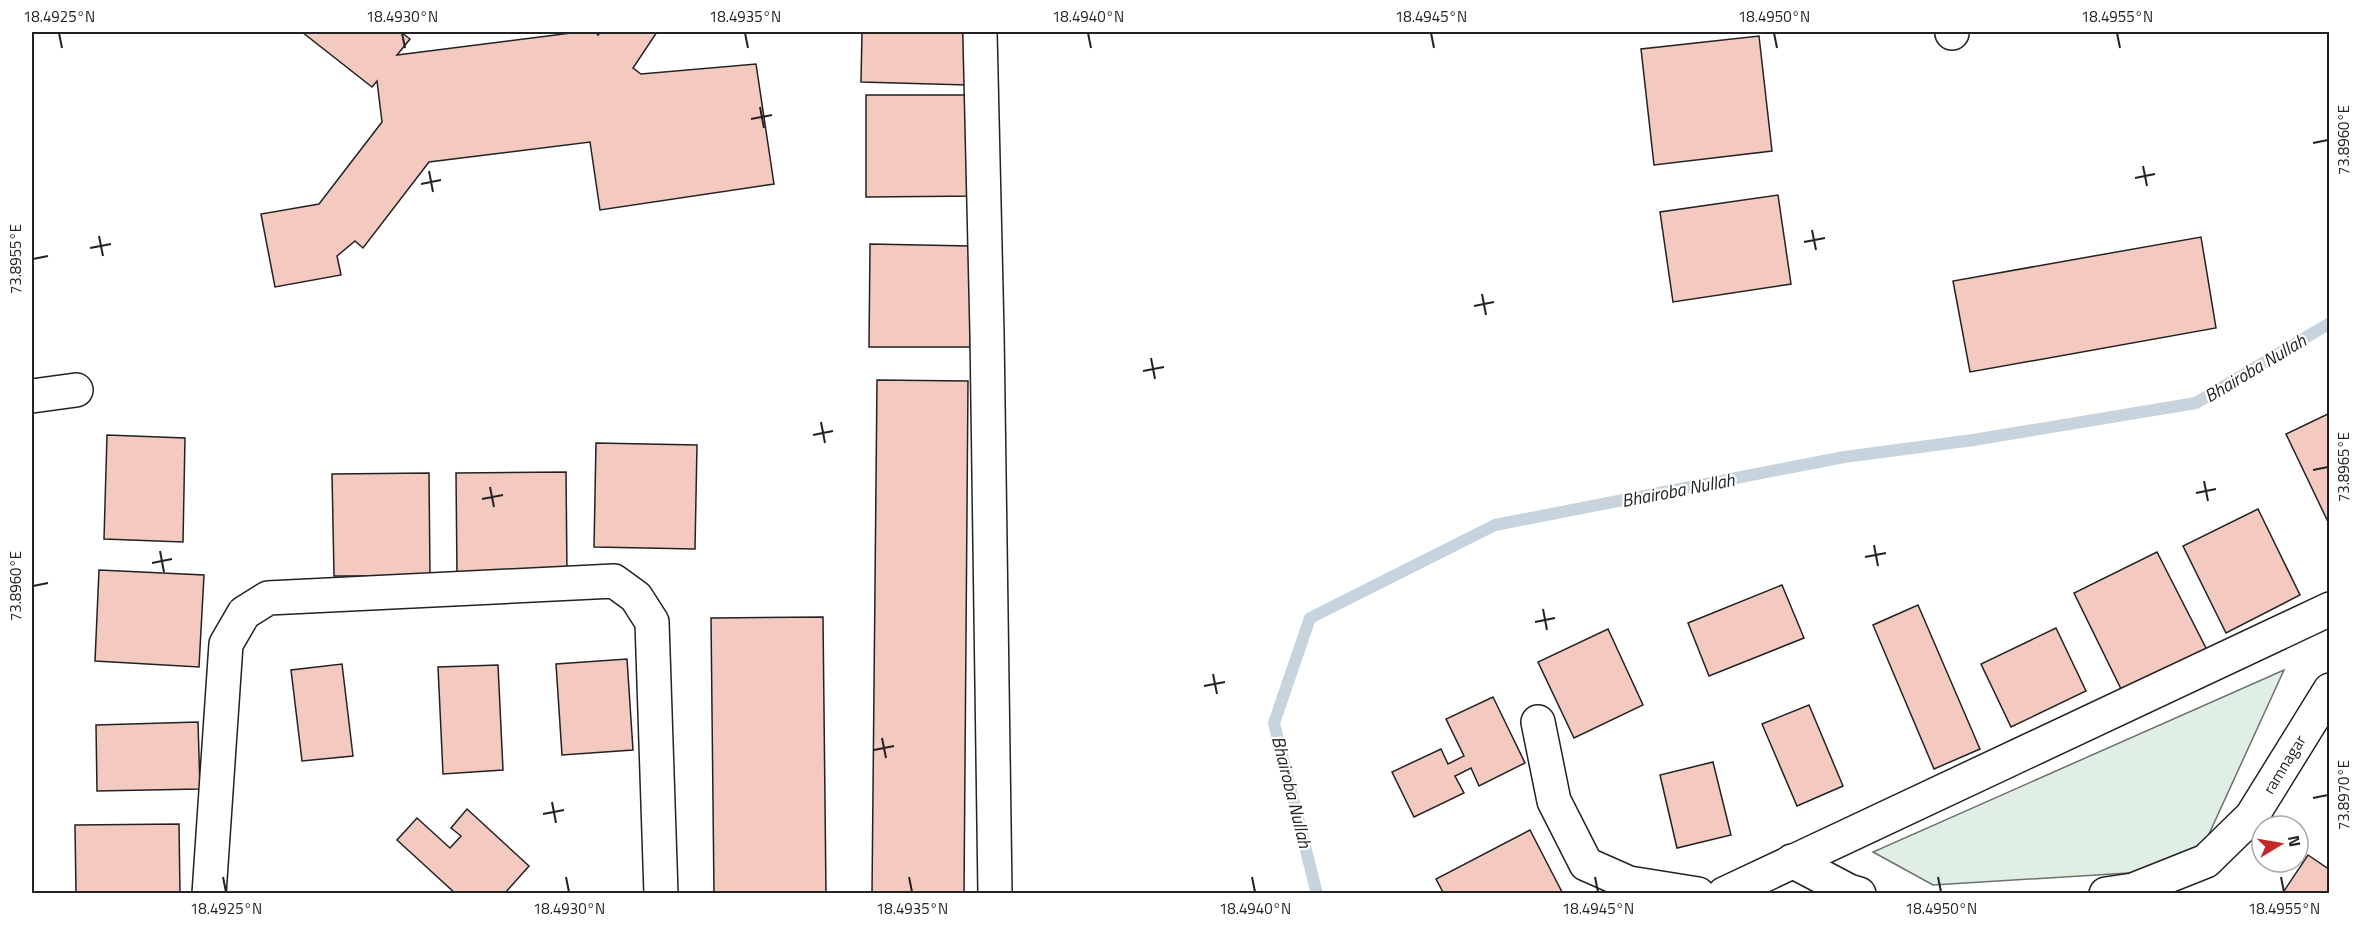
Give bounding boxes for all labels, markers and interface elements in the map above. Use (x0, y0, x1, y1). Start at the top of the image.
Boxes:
text: 18.4925°N (23, 5, 95, 28)
text: 18.4930°N (366, 5, 438, 28)
text: 18.4935°N (709, 5, 781, 28)
text: 18.4940°N (1052, 5, 1124, 28)
text: 18.4945°N (1395, 5, 1467, 28)
text: 18.4950°N (1738, 5, 1810, 28)
text: 18.4955°N (2081, 5, 2153, 28)
text: 73.8960°E (2332, 105, 2355, 175)
text: 73.8955°E (4, 224, 27, 294)
water label: Bhairoba Nullah (2199, 326, 2312, 409)
text: 73.8965°E (2332, 432, 2355, 502)
water label: Bhairoba Nullah (1619, 466, 1738, 514)
text: 73.8960°E (4, 551, 27, 621)
street label: ramnagar (2257, 730, 2312, 798)
water label: Bhairoba Nullah (1265, 733, 1319, 852)
text: 73.8970°E (2332, 760, 2355, 830)
north arrow (2250, 814, 2310, 874)
text: N (2282, 833, 2308, 849)
text: 18.4925°N (190, 897, 262, 920)
text: 18.4930°N (533, 897, 605, 920)
text: 18.4935°N (876, 897, 948, 920)
text: 18.4940°N (1219, 897, 1291, 920)
text: 18.4945°N (1562, 897, 1634, 920)
text: 18.4950°N (1905, 897, 1977, 920)
text: 18.4955°N (2248, 897, 2320, 920)

